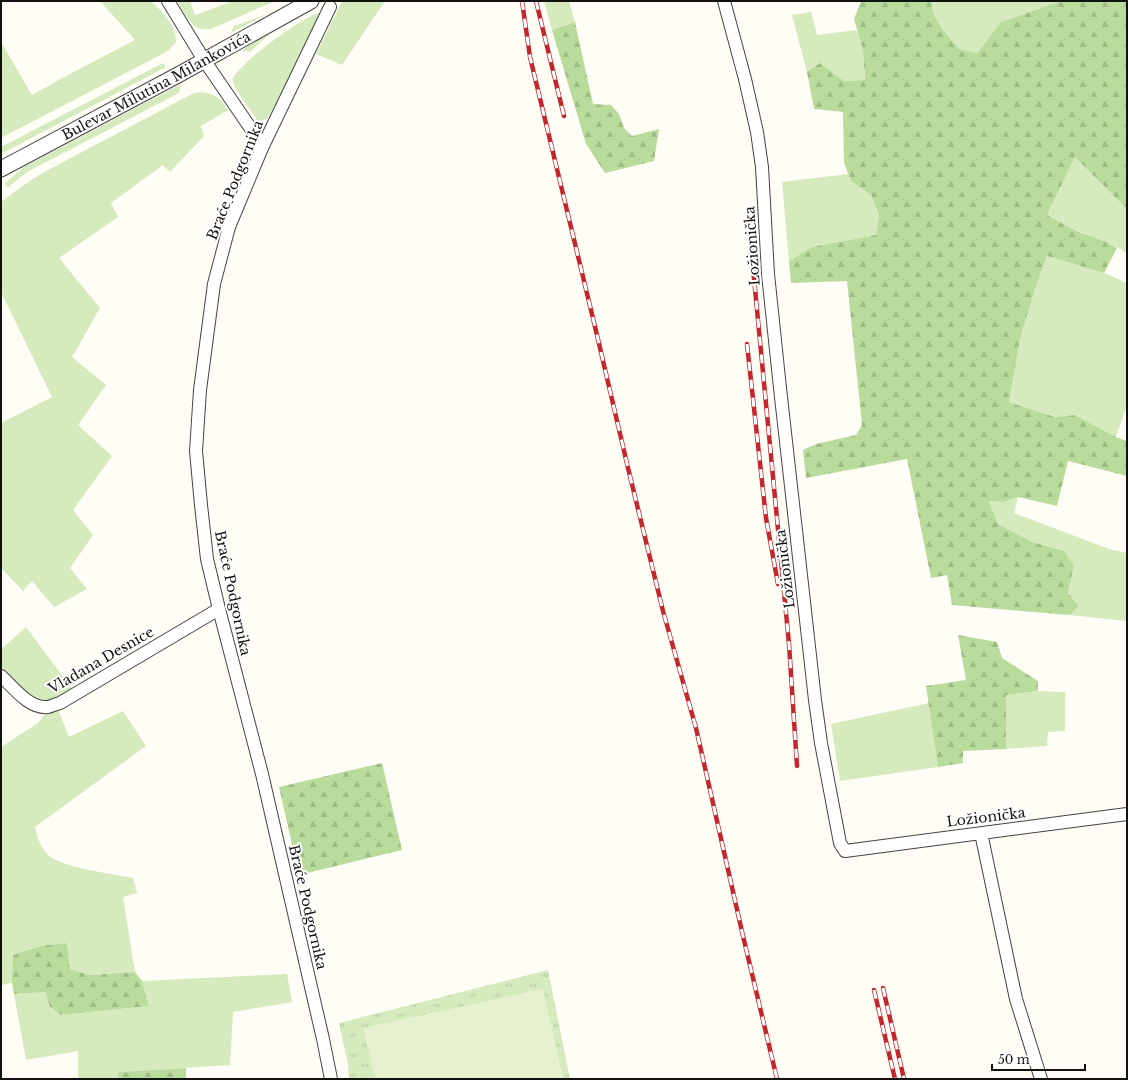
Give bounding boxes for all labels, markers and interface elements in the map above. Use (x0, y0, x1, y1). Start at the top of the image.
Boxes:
street label: Bulevar Milutina Milankovića (59, 27, 254, 144)
street label: Braće Podgornika (203, 117, 267, 242)
street label: Ložionička (740, 206, 764, 286)
street label: Ložionička (771, 528, 799, 609)
street label: Braće Podgornika (211, 529, 255, 657)
street label: Vladana Desnice (44, 623, 157, 698)
street label: Ložionička (946, 803, 1027, 831)
street label: Braće Podgornika (285, 843, 331, 971)
scale bar (992, 1046, 1085, 1072)
text: 50 m (998, 1052, 1030, 1067)

